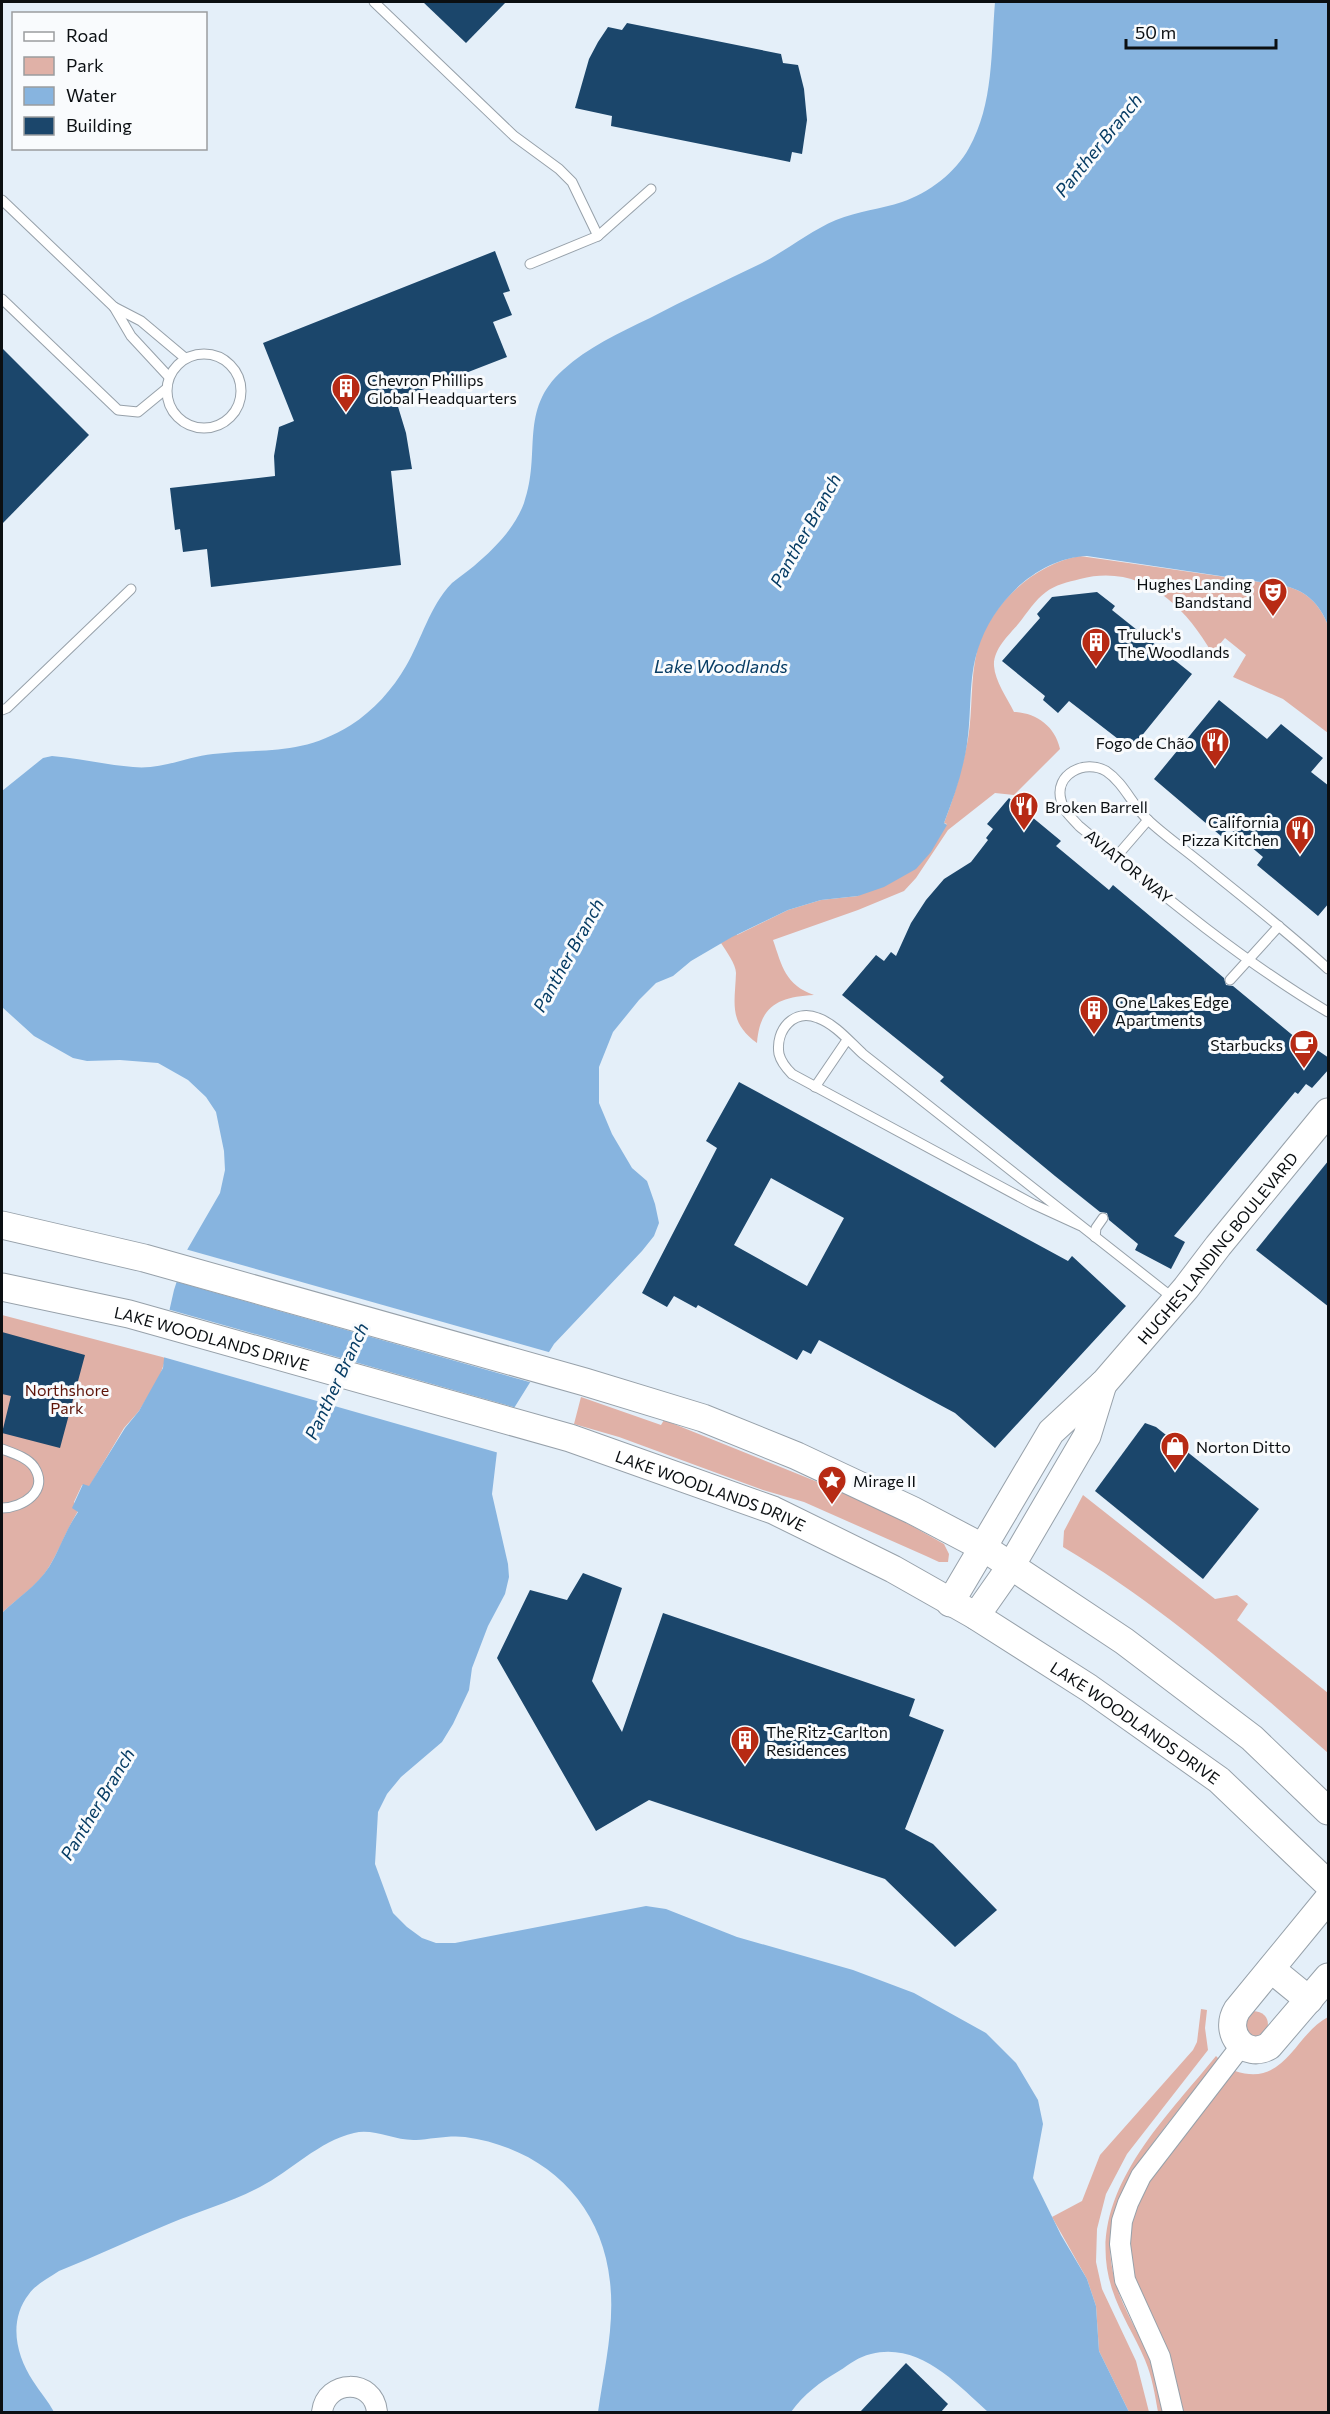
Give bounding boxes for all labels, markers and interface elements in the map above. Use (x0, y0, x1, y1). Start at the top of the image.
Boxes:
legend (12, 12, 207, 150)
scale bar (1126, 12, 1276, 50)
text: 50 m (1135, 21, 1176, 43)
text: Road (66, 24, 108, 46)
text: Park (66, 54, 104, 76)
text: Water (66, 84, 117, 106)
water label: Panther Branch (1050, 89, 1146, 201)
text: Building (66, 114, 132, 136)
place label: Chevron Phillips Global Headquarters (367, 370, 517, 407)
building icon: Chevron Phillips Global Headquarters (330, 372, 362, 414)
water label: Panther Branch (765, 469, 845, 591)
place label: Hughes Landing Bandstand (1137, 574, 1252, 611)
theatre icon: Hughes Landing Bandstand (1257, 576, 1289, 618)
place label: Truluck's The Woodlands (1117, 624, 1230, 661)
building icon: Truluck's The Woodlands (1080, 626, 1112, 668)
water label: Lake Woodlands (654, 655, 788, 677)
restaurant icon: Fogo de Chão (1199, 726, 1231, 768)
place label: Fogo de Chão (1096, 733, 1194, 752)
restaurant icon: Broken Barrell (1008, 790, 1040, 832)
place label: Broken Barrell (1045, 797, 1148, 816)
place label: California Pizza Kitchen (1182, 812, 1279, 849)
restaurant icon: California Pizza Kitchen (1284, 814, 1316, 856)
street label: AVIATOR WAY (1082, 825, 1177, 907)
water label: Panther Branch (528, 894, 608, 1016)
place label: One Lakes Edge Apartments (1115, 992, 1229, 1029)
building icon: One Lakes Edge Apartments (1078, 994, 1110, 1036)
cafe icon: Starbucks (1288, 1028, 1320, 1070)
place label: Starbucks (1210, 1035, 1283, 1054)
street label: HUGHES LANDING BOULEVARD (1133, 1148, 1301, 1347)
street label: LAKE WOODLANDS DRIVE (113, 1302, 312, 1374)
water label: Panther Branch (299, 1319, 373, 1443)
park label: Northshore Park (25, 1380, 109, 1417)
shop icon: Norton Ditto (1159, 1430, 1191, 1472)
place label: Norton Ditto (1196, 1437, 1291, 1456)
street label: LAKE WOODLANDS DRIVE (613, 1446, 809, 1534)
place icon: Mirage II (816, 1464, 848, 1506)
place label: Mirage II (853, 1471, 916, 1490)
street label: LAKE WOODLANDS DRIVE (1047, 1657, 1224, 1787)
place label: The Ritz-Carlton Residences (766, 1722, 888, 1759)
building icon: The Ritz-Carlton Residences (729, 1724, 761, 1766)
water label: Panther Branch (55, 1744, 139, 1864)

